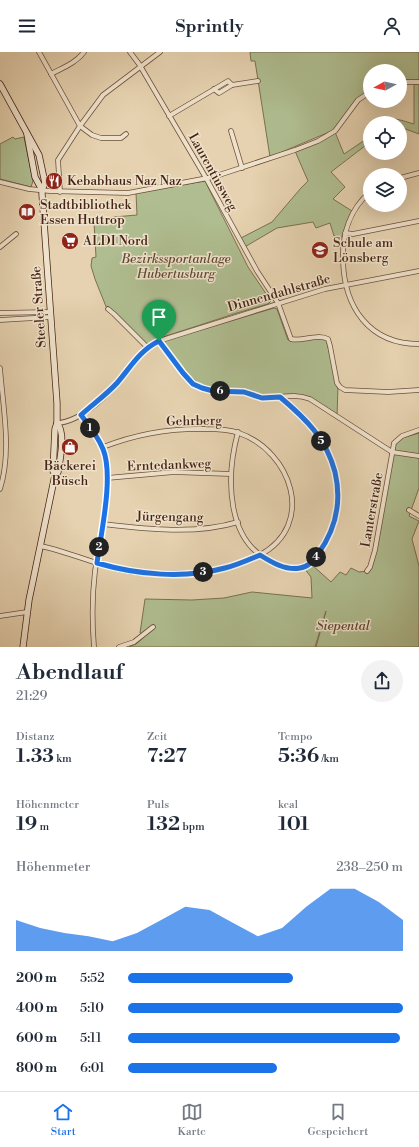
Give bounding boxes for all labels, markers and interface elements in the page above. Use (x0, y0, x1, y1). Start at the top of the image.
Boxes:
icon: menu (16, 15, 38, 37)
text: Sprintly (175, 15, 244, 38)
icon: person (381, 15, 403, 37)
north arrow (363, 64, 407, 108)
map controls (363, 64, 407, 212)
button: locate (363, 116, 407, 160)
street label: Laurentiusweg (185, 130, 241, 214)
button: layers (363, 168, 407, 212)
restaurant icon: Kebabhaus Naz Naz (44, 171, 64, 191)
place label: Kebabhaus Naz Naz (67, 173, 182, 189)
place label: Stadtbibliothek Essen Huttrop (40, 197, 133, 228)
library icon: Stadtbibliothek Essen Huttrop (17, 202, 37, 222)
supermarket icon: ALDI Nord (60, 231, 80, 251)
place label: ALDI Nord (82, 233, 149, 249)
place label: Schule am Lönsberg (333, 235, 394, 266)
school or university icon: Schule am Lönsberg (310, 240, 330, 260)
park label: Bezirkssportanlage Hubertusburg (120, 251, 231, 282)
street label: Steeler Straße (28, 265, 50, 348)
street label: Dinnendahlstraße (226, 271, 333, 315)
pin (142, 300, 176, 341)
icon: arrive (148, 306, 170, 328)
pin: 6 (210, 381, 230, 401)
text: 6 (217, 384, 223, 398)
street label: Gehrberg (166, 413, 222, 429)
pin: 1 (80, 418, 100, 438)
text: 1 (87, 421, 93, 435)
pin: 5 (311, 431, 331, 451)
text: 5 (318, 434, 324, 448)
shop icon: Bäckerei Büsch (60, 437, 80, 457)
street label: Erntedankweg (127, 456, 212, 474)
place label: Bäckerei Büsch (43, 458, 96, 489)
street label: Lanterstraße (358, 471, 387, 549)
street label: Jürgengang (135, 508, 204, 526)
pin: 2 (89, 537, 109, 557)
text: 2 (96, 540, 102, 554)
pin: 4 (306, 547, 326, 567)
text: 4 (312, 550, 320, 564)
pin: 3 (193, 562, 213, 582)
text: 3 (200, 565, 206, 579)
park label: Siepental (316, 618, 371, 634)
text: Abendlauf (16, 659, 123, 686)
button: share (361, 660, 403, 702)
text: 21:29 (16, 688, 47, 704)
text: Distanz (16, 730, 55, 744)
text: Zeit (147, 730, 167, 744)
text: Tempo (278, 730, 312, 744)
text: 1.33 (16, 744, 54, 769)
text: 7:27 (147, 744, 187, 769)
text: 5:36 (278, 744, 319, 769)
text: km (54, 752, 72, 766)
text: /km (319, 752, 339, 766)
text: Höhenmeter (16, 798, 79, 812)
text: Puls (147, 798, 169, 812)
text: kcal (278, 798, 298, 812)
text: 19 (16, 812, 37, 837)
text: 132 (147, 812, 180, 837)
text: 101 (278, 812, 309, 837)
text: m (37, 820, 49, 834)
text: bpm (180, 820, 205, 834)
text: Höhenmeter (16, 859, 90, 875)
text: 238–250 m (336, 859, 403, 875)
text: 200 m (16, 970, 57, 986)
text: 5:52 (80, 970, 105, 986)
text: 400 m (16, 1000, 58, 1016)
text: 5:10 (80, 1000, 104, 1016)
text: 600 m (16, 1030, 57, 1046)
text: 5:11 (80, 1030, 102, 1046)
text: 800 m (16, 1060, 57, 1076)
text: 6:01 (80, 1060, 105, 1076)
tab: Start (51, 1101, 76, 1139)
tab: Karte (177, 1101, 206, 1139)
tab: Gespeichert (308, 1101, 368, 1139)

